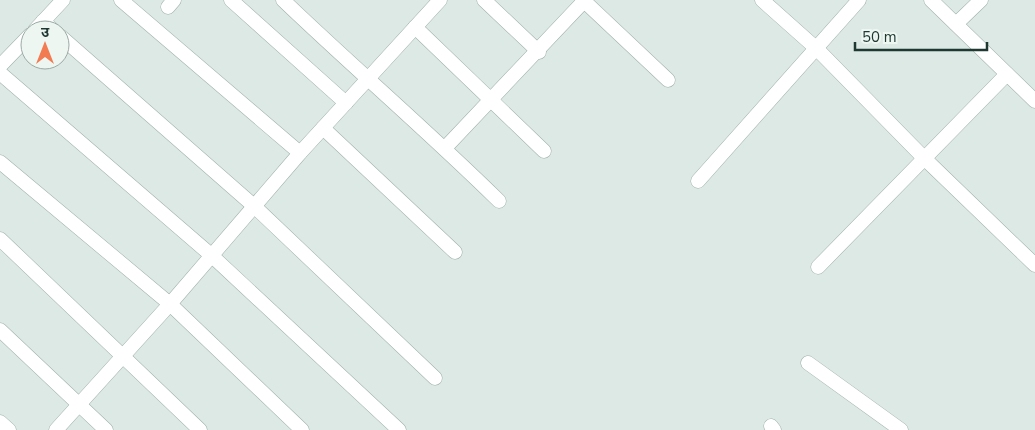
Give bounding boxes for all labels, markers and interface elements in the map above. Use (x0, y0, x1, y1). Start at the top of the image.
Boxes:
north arrow (20, 20, 70, 70)
scale bar (855, 20, 988, 52)
text: उ (41, 23, 50, 42)
text: 50 m (862, 27, 897, 47)

